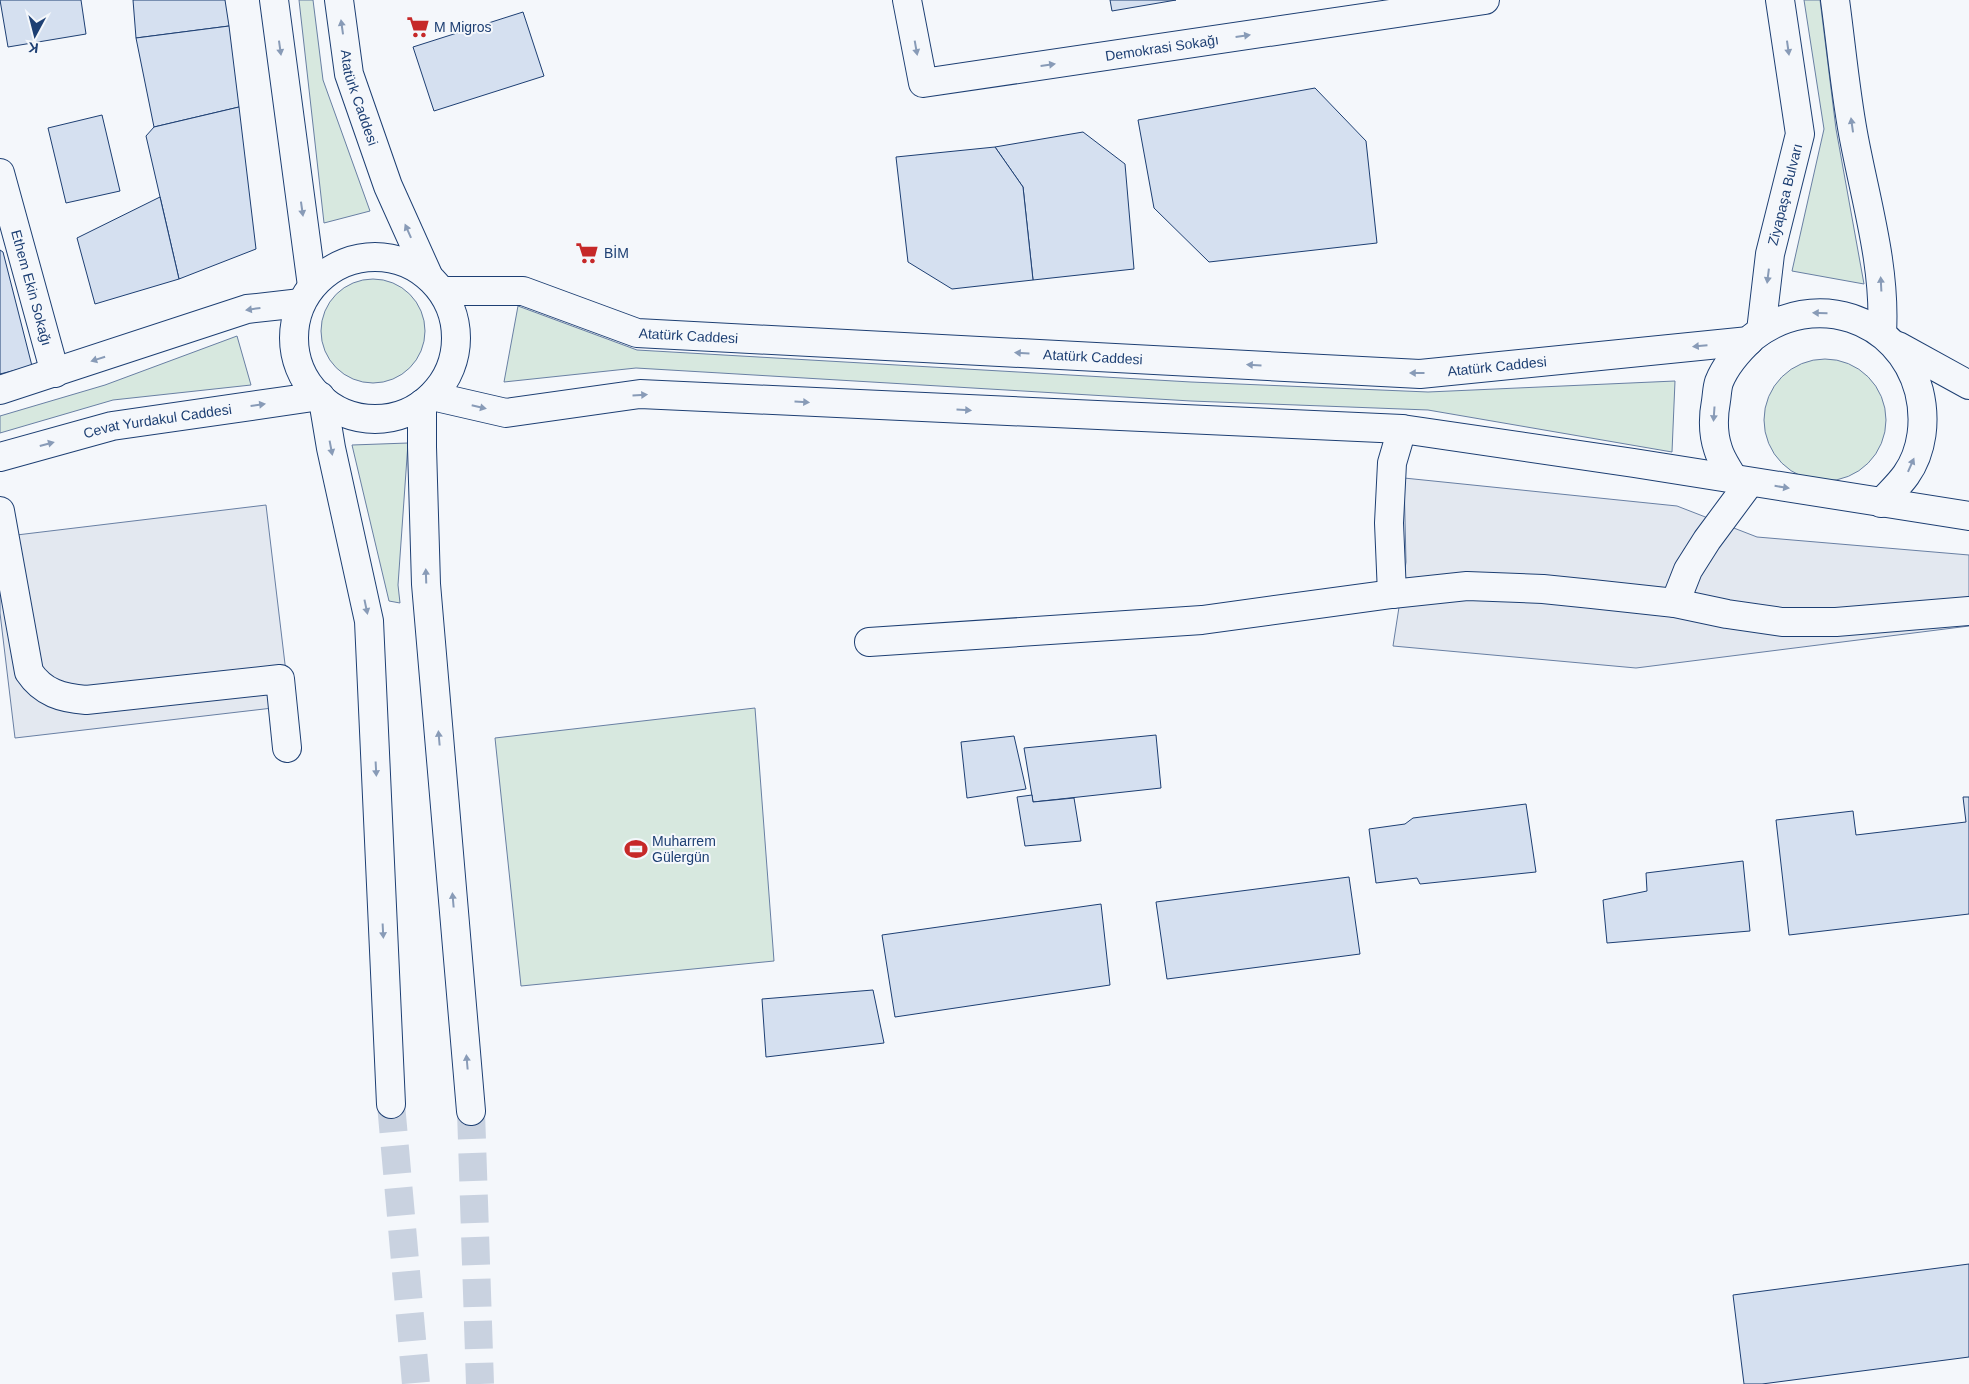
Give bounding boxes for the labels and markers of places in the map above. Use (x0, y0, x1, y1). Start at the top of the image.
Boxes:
supermarket icon: M Migros (405, 14, 431, 40)
place label: M Migros (434, 19, 492, 35)
supermarket icon: BİM (574, 240, 600, 266)
place label: BİM (604, 244, 629, 261)
place label: Muharrem Gülergün (652, 833, 716, 865)
sports icon: Muharrem Gülergün (623, 836, 649, 862)

